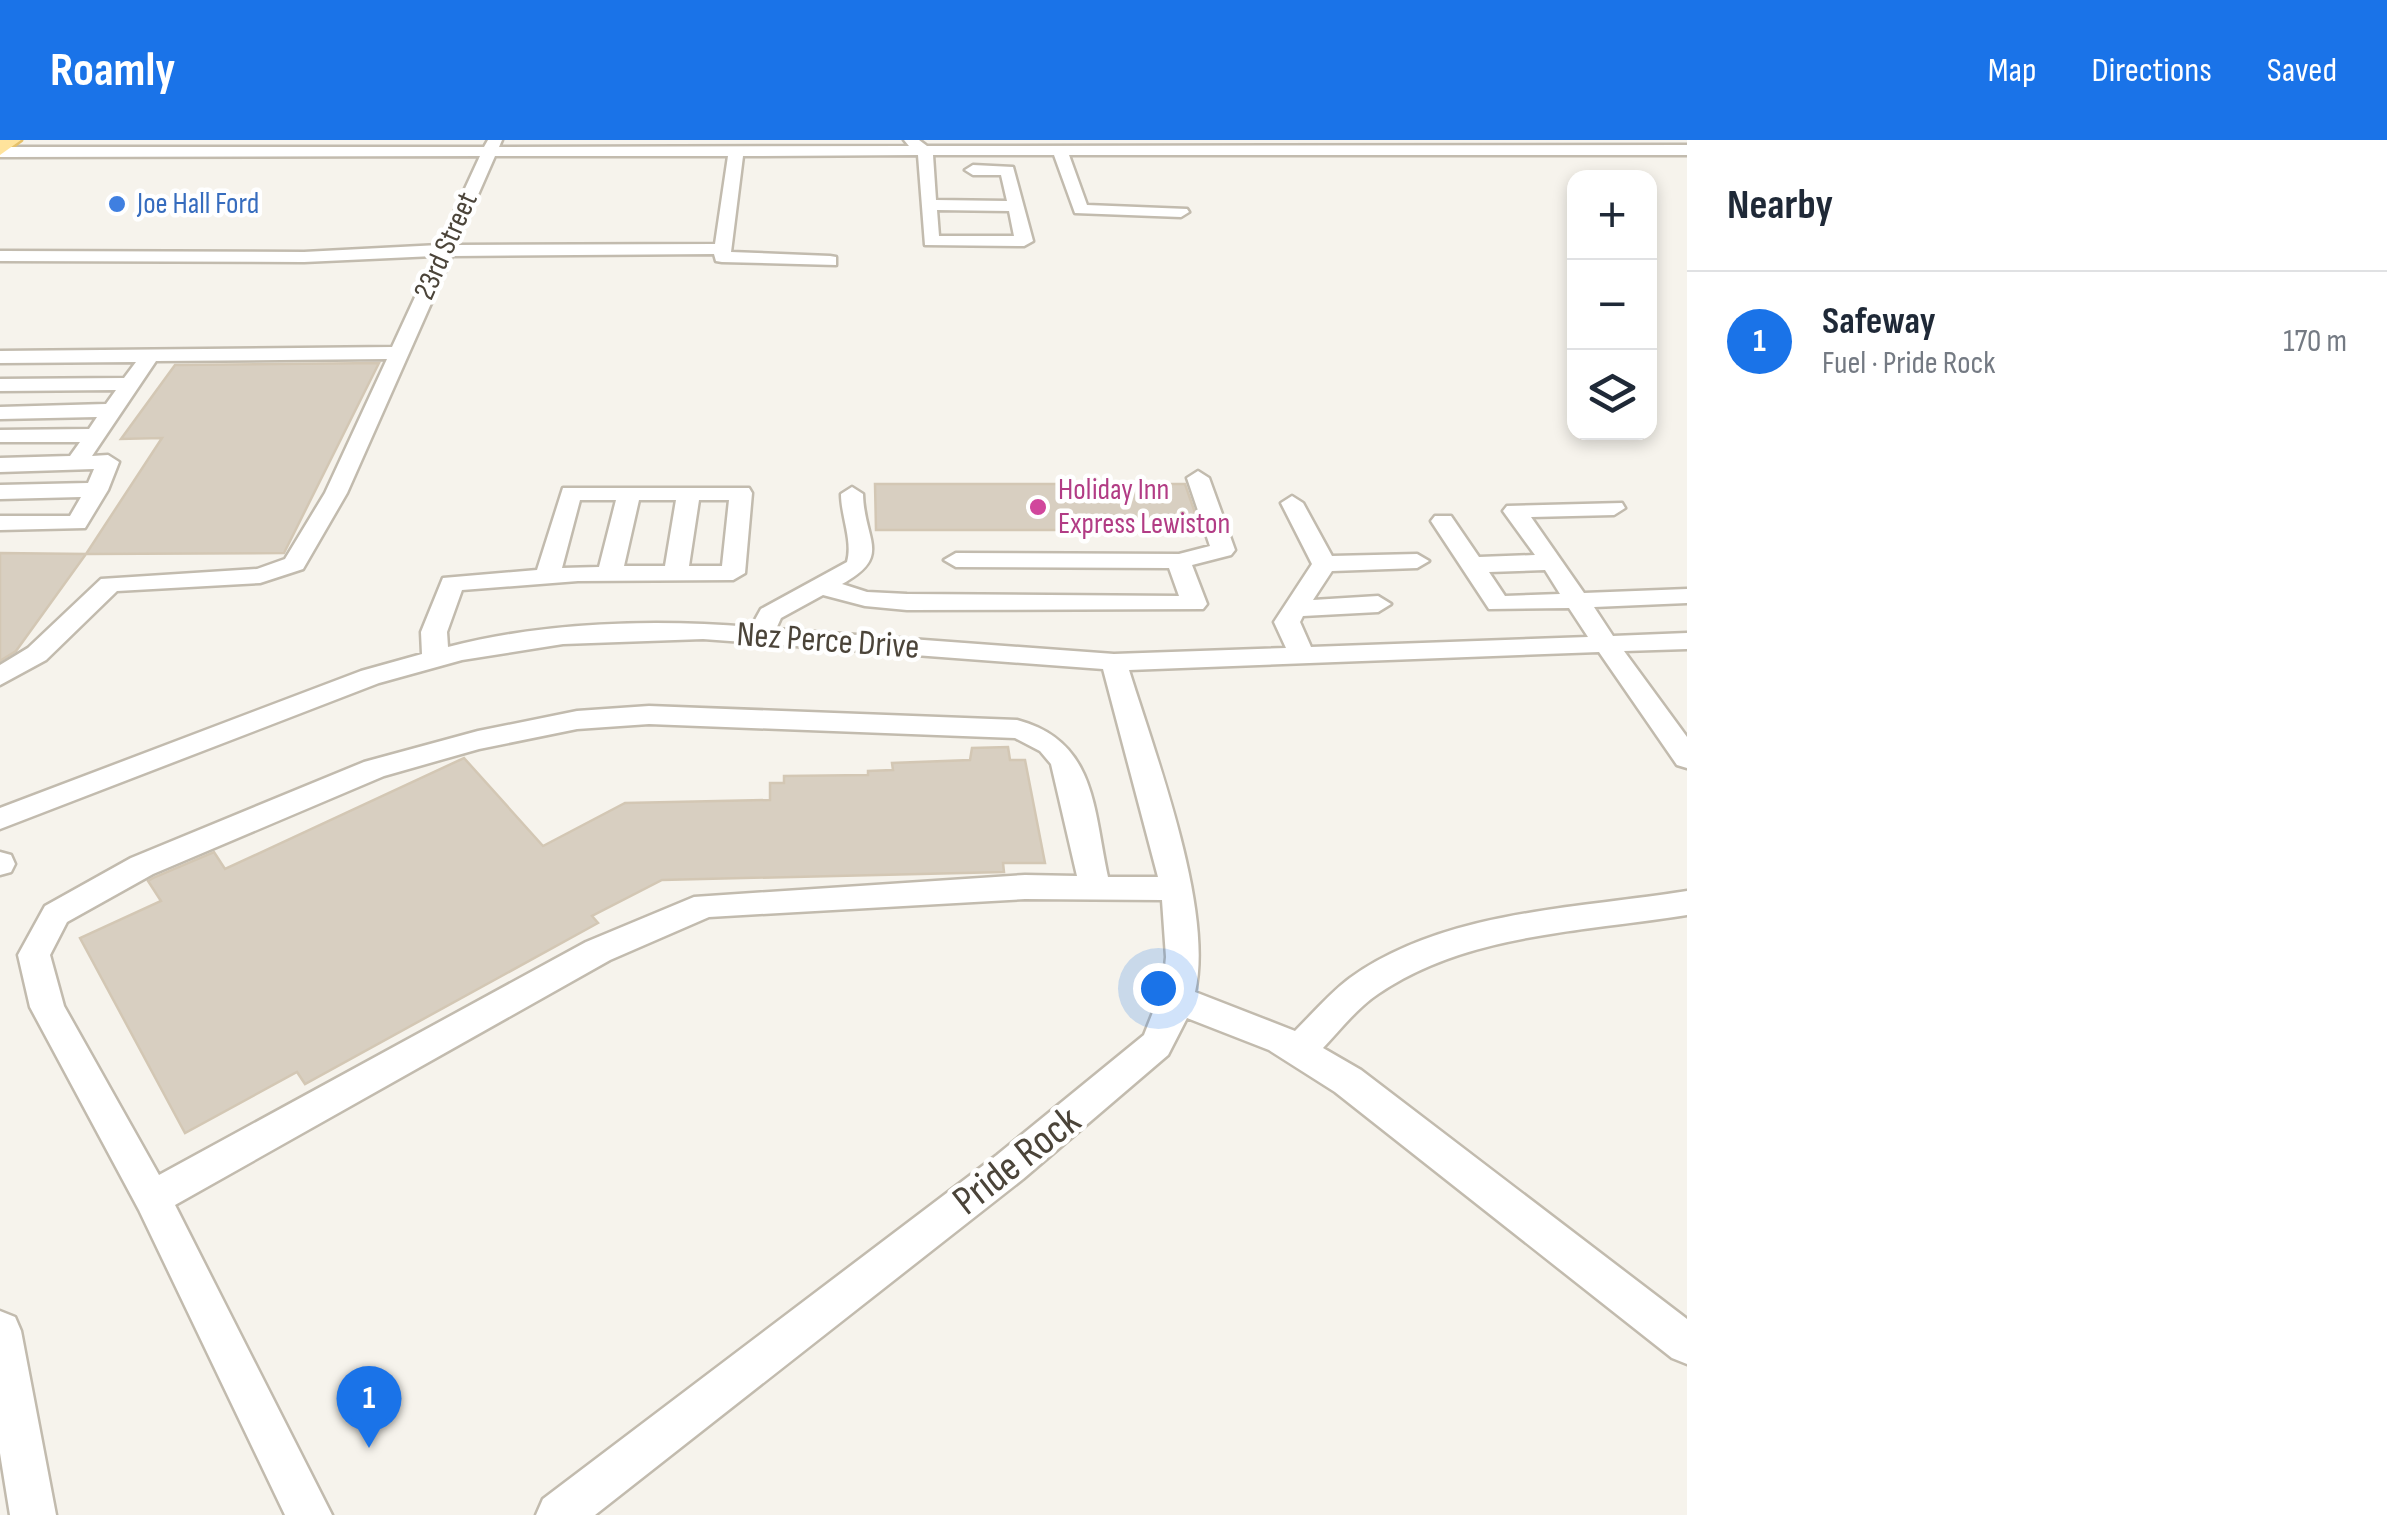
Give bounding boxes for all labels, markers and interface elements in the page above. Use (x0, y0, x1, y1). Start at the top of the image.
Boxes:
text: Roamly (50, 42, 175, 99)
text: Map (1988, 49, 2037, 92)
text: Directions (2092, 49, 2212, 92)
text: Saved (2267, 49, 2337, 92)
map controls (1567, 170, 1657, 440)
button: + (1567, 170, 1657, 260)
text: Nearby (1727, 180, 1833, 231)
place label: Joe Hall Ford (136, 186, 259, 222)
street label: 23rd Street (406, 187, 486, 305)
marker: Joe Hall Ford (106, 193, 128, 215)
button: − (1567, 260, 1657, 350)
text: Safeway (1822, 299, 1936, 344)
text: 1 (1753, 322, 1766, 361)
text: 170 m (2283, 322, 2347, 361)
text: Fuel · Pride Rock (1822, 344, 1995, 383)
button: layers (1567, 350, 1657, 440)
place label: Holiday Inn Express Lewiston (1058, 472, 1230, 542)
marker: Holiday Inn Express Lewiston (1027, 496, 1049, 518)
street label: Nez Perce Drive (735, 613, 921, 669)
your location (1133, 963, 1184, 1014)
street label: Pride Rock (943, 1095, 1091, 1227)
pin: 1 (336, 1366, 402, 1448)

